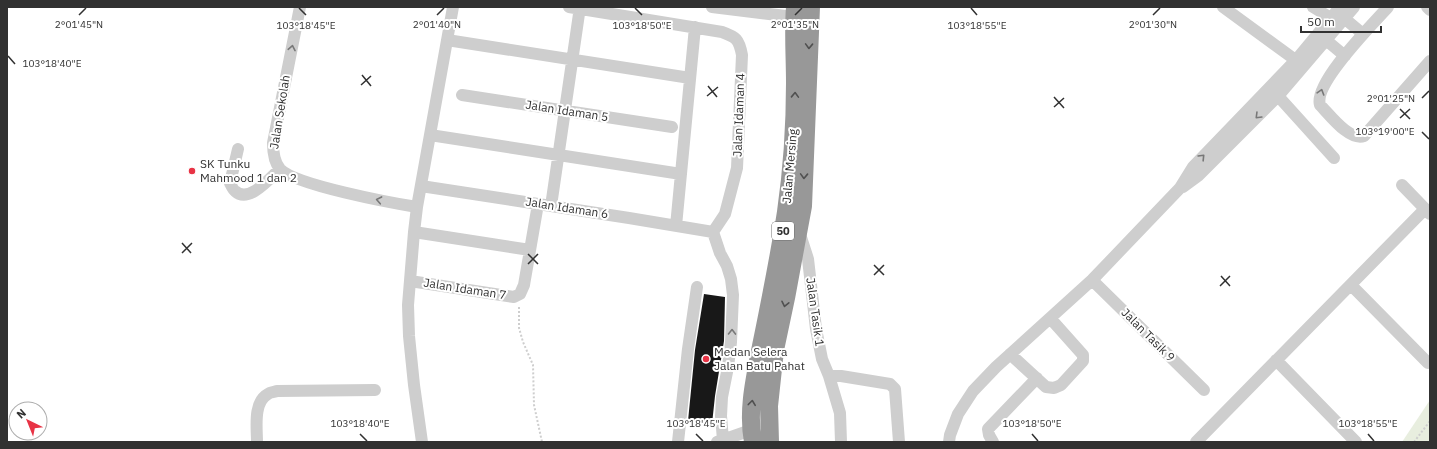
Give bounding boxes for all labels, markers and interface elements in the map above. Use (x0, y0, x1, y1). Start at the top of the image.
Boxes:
scale bar (1301, 8, 1381, 34)
text: 50 m (1307, 14, 1335, 29)
text: 2°01'45"N (55, 18, 103, 31)
text: 2°01'40"N (413, 18, 461, 31)
text: 2°01'35"N (771, 18, 819, 31)
text: 2°01'30"N (1129, 18, 1177, 31)
text: 103°18'45"E (276, 19, 336, 32)
text: 103°18'50"E (612, 19, 672, 32)
text: 103°18'55"E (947, 19, 1007, 32)
one-way arrow (805, 43, 813, 49)
one-way arrow (287, 45, 295, 51)
text: 103°18'40"E (22, 57, 82, 70)
street label: Jalan Idaman 4 (730, 73, 747, 157)
street label: Jalan Sekolah (266, 74, 293, 150)
one-way arrow (1316, 88, 1325, 95)
one-way arrow (791, 92, 799, 98)
text: 2°01'25"N (1367, 92, 1415, 105)
street label: Jalan Idaman 5 (525, 97, 610, 124)
one-way arrow (1256, 111, 1263, 119)
text: 103°19'00"E (1355, 125, 1415, 138)
street label: Jalan Mersing (779, 127, 800, 204)
one-way arrow (1198, 154, 1205, 162)
place label: SK Tunku Mahmood 1 dan 2 (200, 156, 297, 185)
marker: SK Tunku Mahmood 1 dan 2 (187, 166, 197, 176)
one-way arrow (800, 173, 808, 179)
street label: Jalan Idaman 6 (525, 194, 610, 221)
one-way arrow (375, 196, 382, 205)
road number: 50 (772, 222, 794, 240)
street label: Jalan Idaman 7 (423, 275, 508, 302)
street label: Jalan Tasik 1 (803, 276, 828, 347)
one-way arrow (781, 301, 789, 307)
street label: Jalan Tasik 9 (1118, 305, 1178, 365)
one-way arrow (727, 329, 736, 335)
place label: Medan Selera Jalan Batu Pahat (714, 344, 805, 373)
marker: Medan Selera Jalan Batu Pahat (701, 354, 711, 364)
one-way arrow (747, 400, 756, 406)
north arrow (8, 401, 48, 441)
text: N (13, 406, 29, 422)
text: 103°18'40"E (330, 417, 390, 430)
text: 103°18'45"E (666, 417, 726, 430)
text: 103°18'50"E (1002, 417, 1062, 430)
text: 103°18'55"E (1338, 417, 1398, 430)

